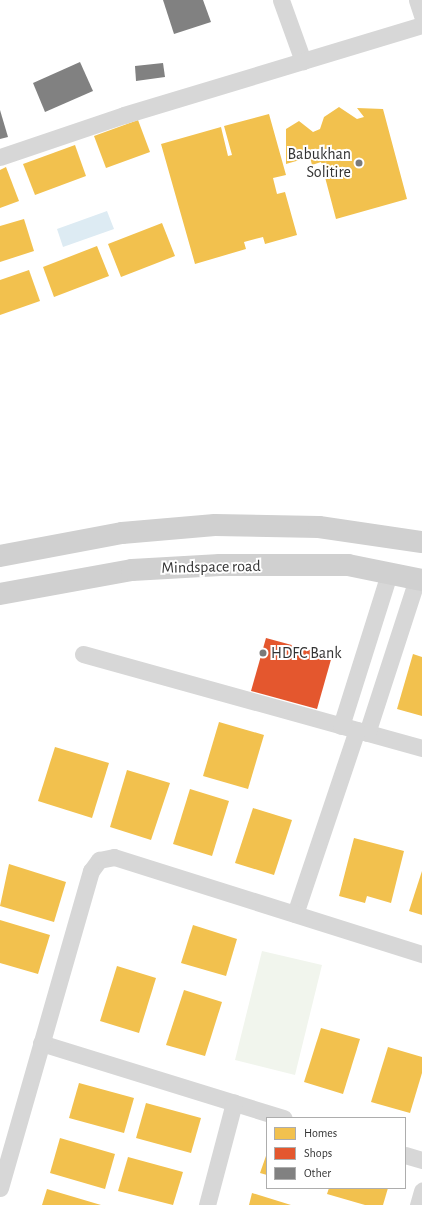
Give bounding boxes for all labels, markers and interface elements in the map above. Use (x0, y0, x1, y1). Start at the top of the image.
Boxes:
place label: Babukhan Solitire (288, 144, 351, 182)
marker: Babukhan Solitire (354, 158, 364, 168)
street label: Mindspace road (161, 557, 261, 577)
place label: HDFC Bank (271, 643, 342, 663)
marker: HDFC Bank (258, 648, 268, 658)
legend (266, 1117, 406, 1189)
text: Homes (304, 1127, 337, 1139)
text: Shops (304, 1147, 332, 1159)
text: Other (304, 1167, 331, 1179)

